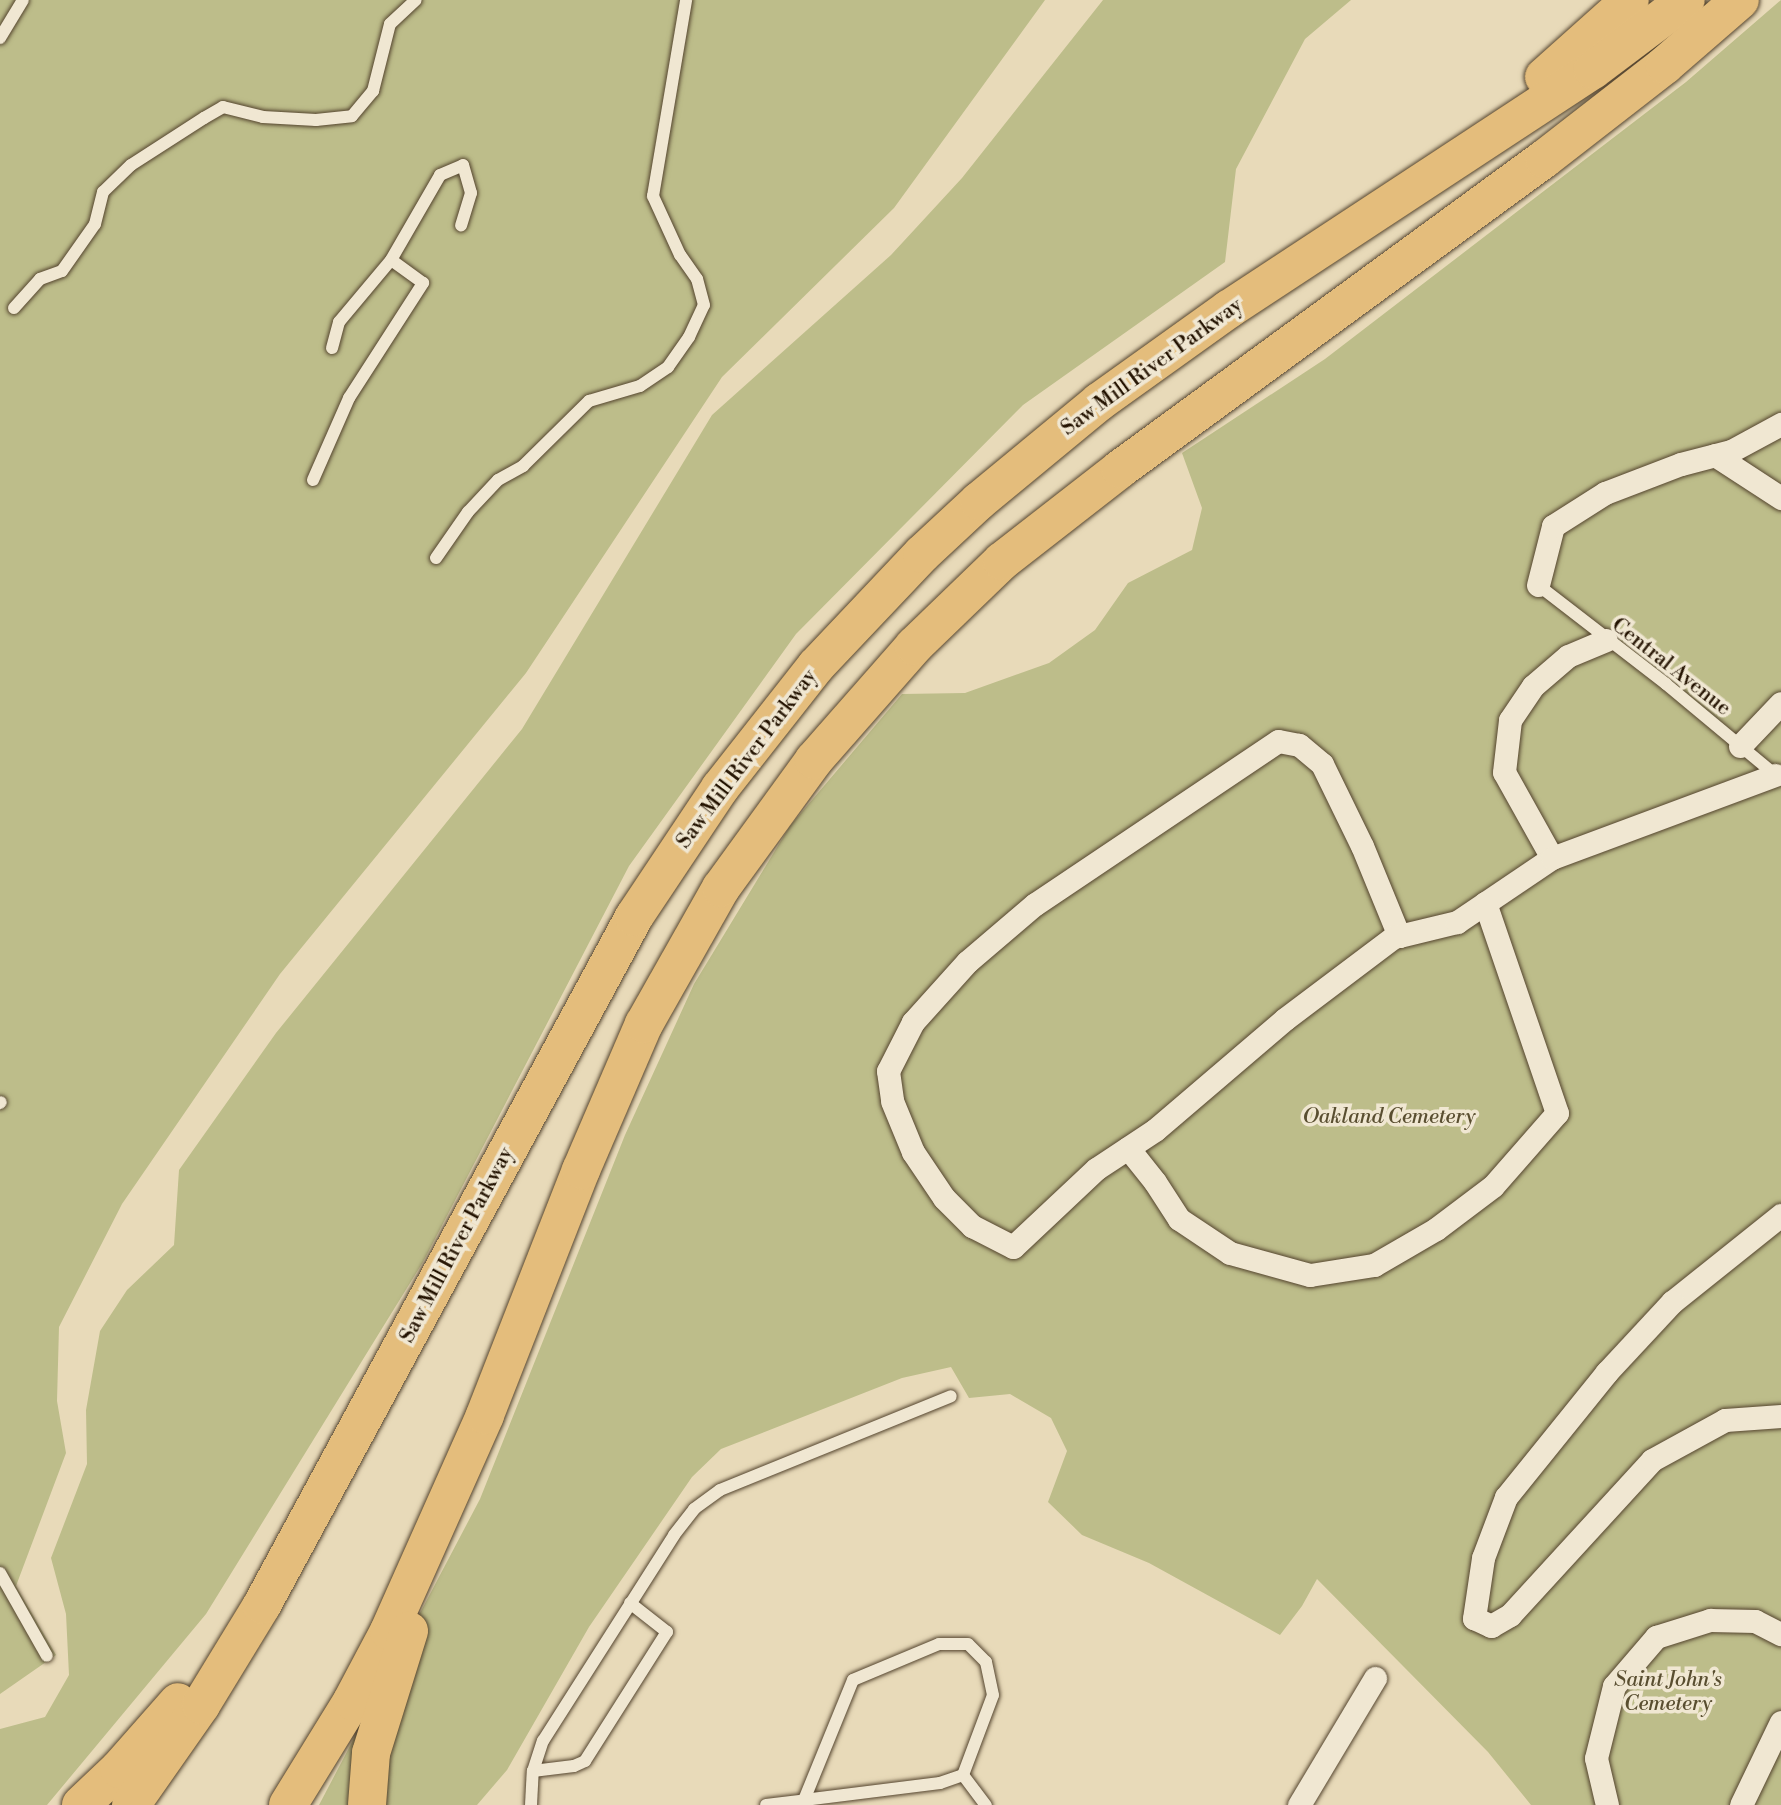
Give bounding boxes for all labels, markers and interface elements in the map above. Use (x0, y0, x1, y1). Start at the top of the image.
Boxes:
street label: Saw Mill River Parkway (1056, 293, 1248, 441)
street label: Central Avenue (1606, 613, 1736, 721)
street label: Saw Mill River Parkway (671, 664, 823, 854)
park label: Oakland Cemetery (1302, 1104, 1476, 1130)
street label: Saw Mill River Parkway (395, 1143, 519, 1347)
park label: Saint John's Cemetery (1614, 1667, 1722, 1717)

